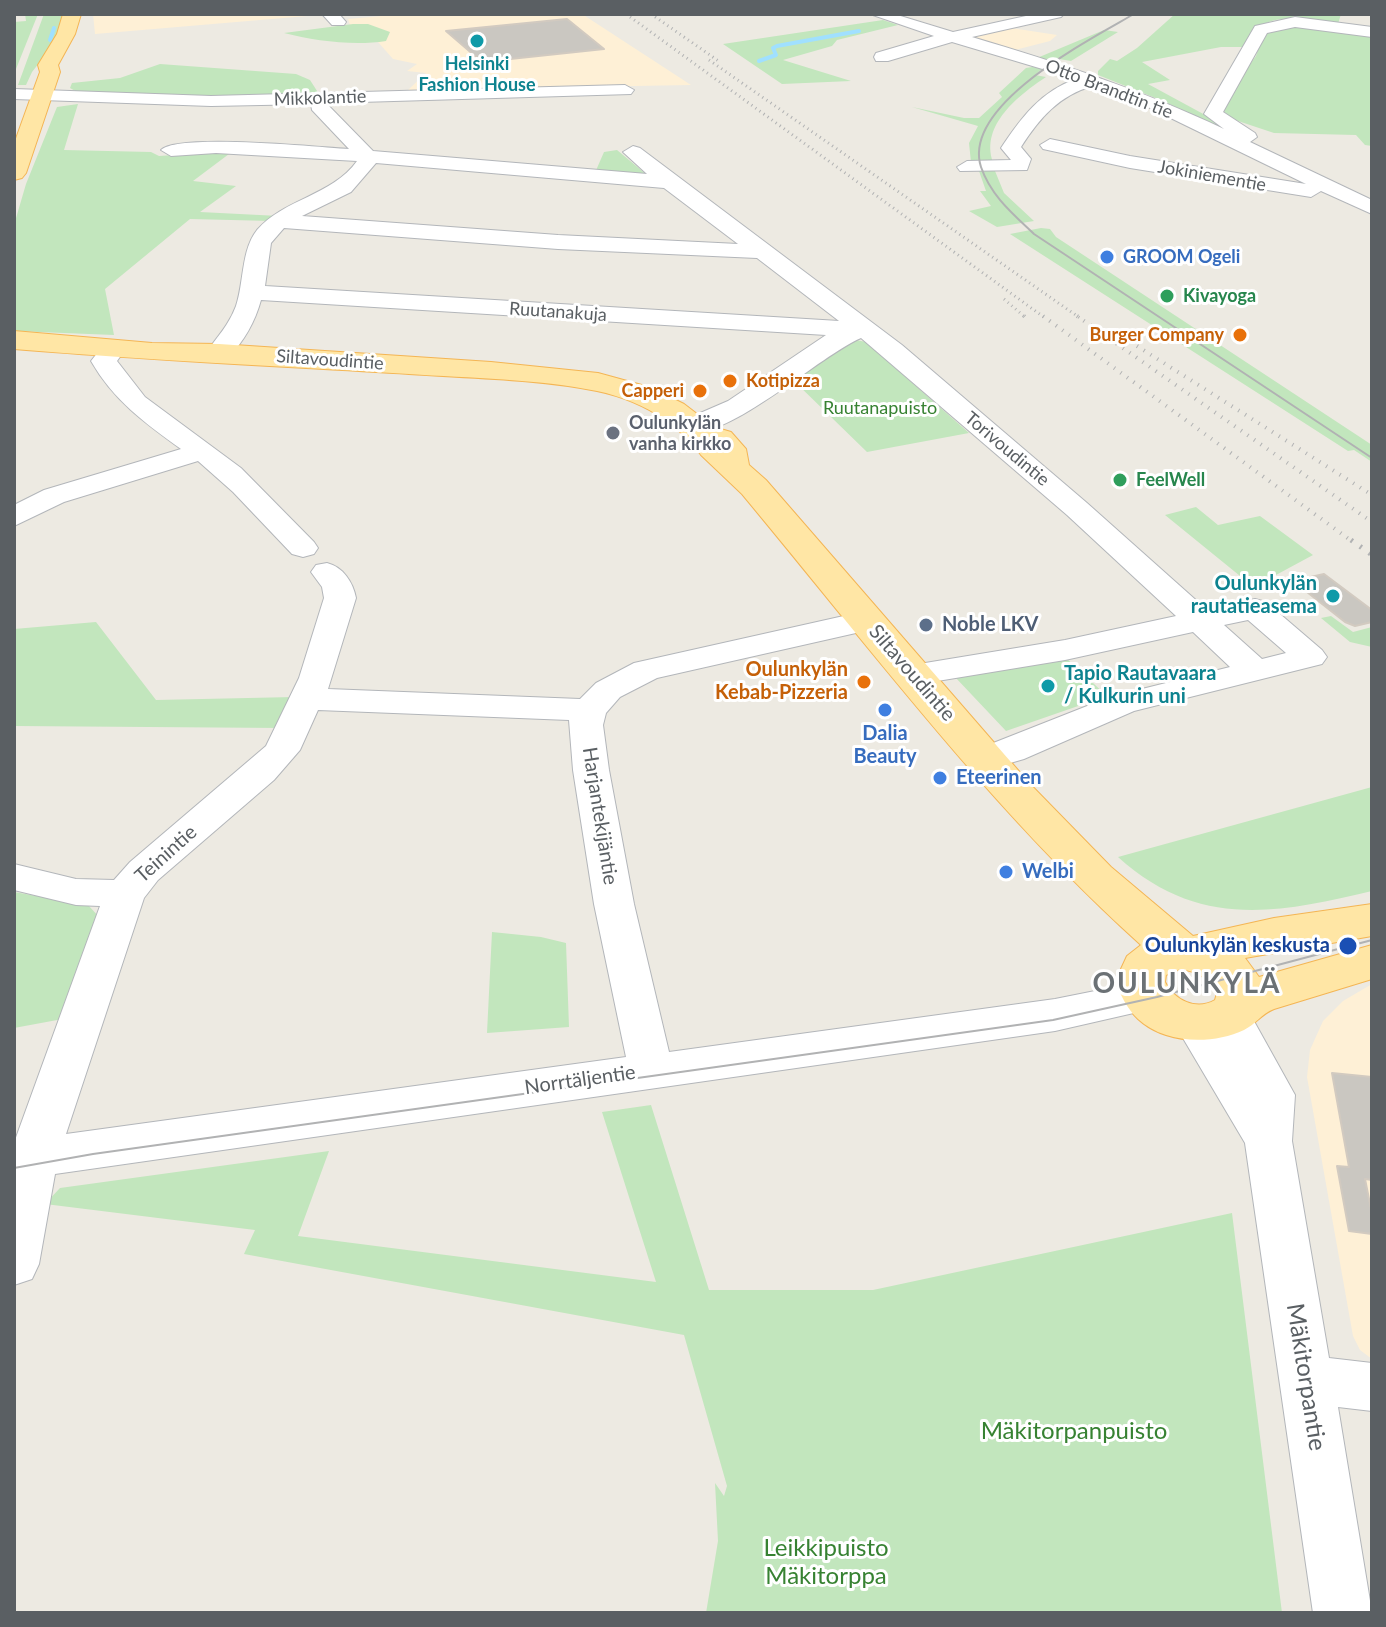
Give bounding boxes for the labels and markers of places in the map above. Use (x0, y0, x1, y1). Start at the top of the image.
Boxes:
marker: Helsinki Fashion House (468, 32, 486, 50)
place label: Helsinki Fashion House (418, 53, 536, 96)
place label: GROOM Ogeli (1123, 246, 1240, 268)
marker: GROOM Ogeli (1098, 248, 1116, 266)
place label: Kivayoga (1183, 285, 1256, 307)
marker: Kivayoga (1158, 287, 1176, 305)
place label: Burger Company (1090, 324, 1224, 346)
marker: Burger Company (1231, 326, 1249, 344)
place label: Kotipizza (746, 370, 820, 392)
marker: Kotipizza (721, 372, 739, 390)
place label: Capperi (622, 380, 684, 402)
marker: Capperi (691, 382, 709, 400)
place label: Oulunkylän vanha kirkko (629, 412, 731, 454)
marker: Oulunkylän vanha kirkko (604, 424, 622, 442)
place label: FeelWell (1136, 469, 1205, 491)
marker: FeelWell (1111, 471, 1129, 489)
place label: Oulunkylän rautatieasema (1191, 572, 1317, 619)
marker: Oulunkylän rautatieasema (1324, 587, 1342, 605)
place label: Noble LKV (942, 613, 1038, 637)
marker: Noble LKV (917, 616, 935, 634)
place label: Oulunkylän Kebab-Pizzeria (715, 658, 848, 705)
place label: Tapio Rautavaara / Kulkurin uni (1064, 662, 1216, 709)
marker: Oulunkylän Kebab-Pizzeria (855, 673, 873, 691)
marker: Tapio Rautavaara / Kulkurin uni (1039, 677, 1057, 695)
marker: Dalia Beauty (876, 701, 894, 719)
place label: Dalia Beauty (853, 722, 917, 769)
place label: Eteerinen (956, 766, 1042, 790)
marker: Eteerinen (931, 769, 949, 787)
place label: Welbi (1022, 860, 1074, 884)
marker: Welbi (997, 863, 1015, 881)
place label: Oulunkylän keskusta (1145, 934, 1330, 958)
marker: Oulunkylän keskusta (1337, 935, 1359, 957)

